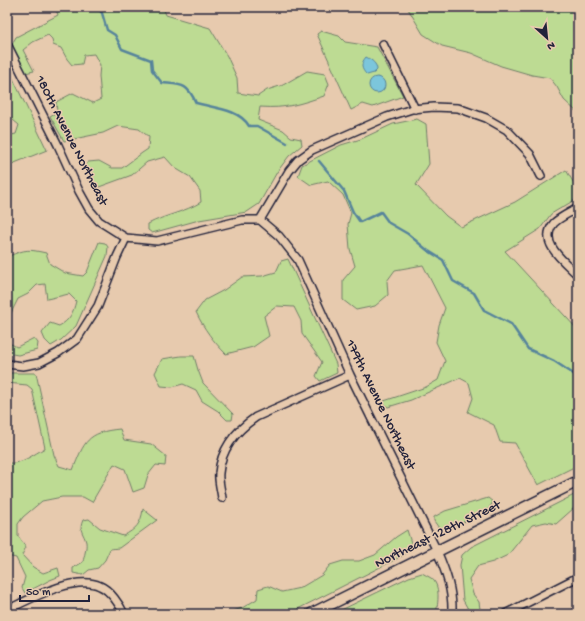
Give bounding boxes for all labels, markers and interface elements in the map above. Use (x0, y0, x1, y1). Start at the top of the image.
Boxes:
north arrow (527, 18, 567, 58)
text: N (545, 38, 557, 52)
street label: 180th Avenue Northeast (30, 72, 112, 210)
street label: 179th Avenue Northeast (341, 336, 419, 474)
street label: Northeast 128th Street (372, 497, 505, 573)
scale bar (20, 577, 89, 603)
text: 50 m (26, 586, 51, 600)

